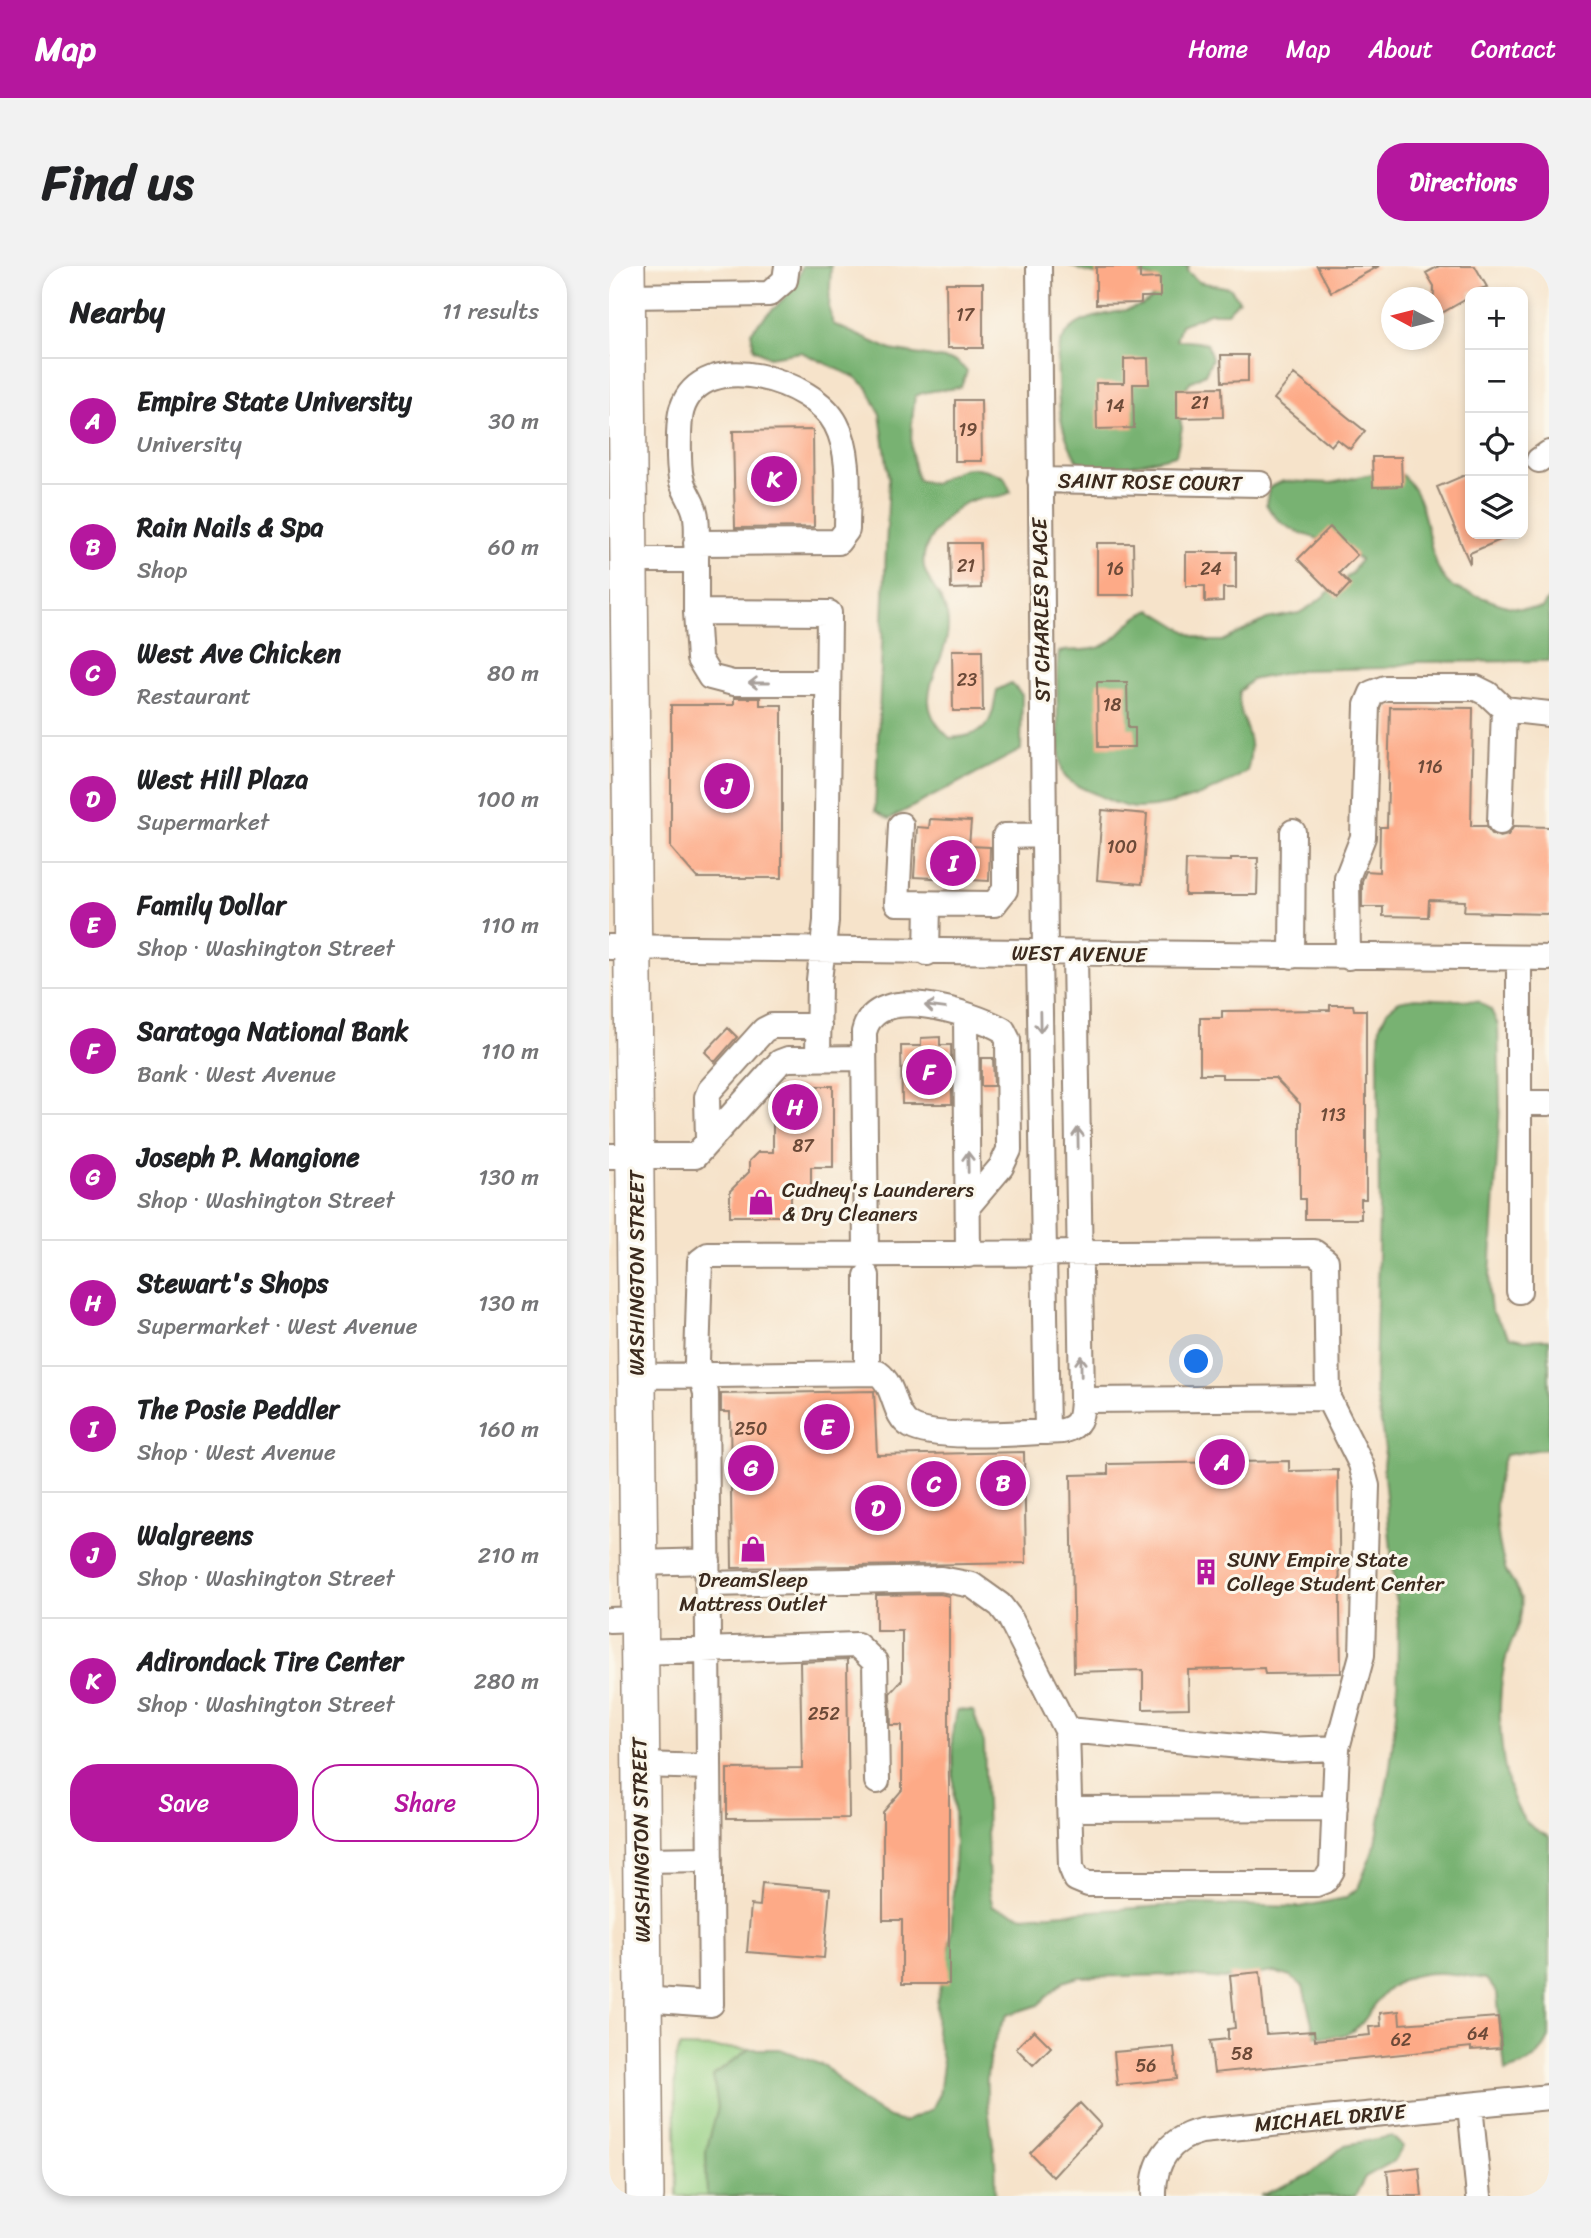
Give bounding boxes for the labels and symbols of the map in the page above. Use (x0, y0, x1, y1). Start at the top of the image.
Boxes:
north arrow (1381, 287, 1444, 350)
house number: 17 (956, 299, 976, 331)
house number: 21 (1191, 387, 1209, 419)
house number: 14 (1106, 390, 1124, 422)
house number: 19 (959, 414, 977, 446)
pin: K (751, 453, 797, 505)
street label: SAINT ROSE COURT (1058, 461, 1244, 503)
street label: ST CHARLES PLACE (1020, 516, 1062, 702)
house number: 21 (957, 550, 975, 582)
house number: 16 (1106, 553, 1124, 585)
house number: 24 (1200, 553, 1222, 585)
house number: 23 (957, 664, 977, 696)
one-way arrow (748, 676, 771, 690)
house number: 18 (1103, 689, 1121, 721)
house number: 116 (1417, 751, 1443, 783)
pin: J (704, 760, 750, 812)
house number: 100 (1107, 831, 1137, 863)
pin: I (930, 837, 976, 889)
street label: WEST AVENUE (1011, 934, 1148, 974)
one-way arrow (924, 1001, 947, 1014)
one-way arrow (1033, 1011, 1047, 1034)
pin: F (906, 1046, 952, 1098)
pin: H (772, 1081, 818, 1133)
house number: 113 (1320, 1099, 1346, 1131)
one-way arrow (1071, 1127, 1085, 1150)
house number: 87 (792, 1130, 815, 1162)
one-way arrow (961, 1151, 975, 1174)
street label: WASHINGTON STREET (618, 1169, 656, 1376)
place label: Cudney's Launderers & Dry Cleaners (782, 1171, 974, 1233)
shop icon: Cudney's Launderers & Dry Cleaners (746, 1187, 776, 1217)
your location (1179, 1344, 1213, 1378)
one-way arrow (1075, 1354, 1088, 1377)
pin: E (804, 1401, 850, 1453)
house number: 250 (735, 1413, 767, 1445)
pin: A (1199, 1436, 1245, 1488)
pin: G (728, 1442, 774, 1494)
pin: B (980, 1457, 1026, 1509)
pin: C (911, 1458, 957, 1510)
pin: D (855, 1482, 901, 1534)
shop icon: DreamSleep Mattress Outlet (738, 1534, 768, 1564)
place label: SUNY Empire State College Student Center (1227, 1541, 1445, 1603)
building icon: SUNY Empire State College Student Center (1191, 1557, 1221, 1587)
place label: DreamSleep Mattress Outlet (679, 1561, 828, 1623)
house number: 252 (808, 1698, 840, 1730)
street label: WASHINGTON STREET (620, 1735, 662, 1943)
house number: 64 (1467, 2018, 1489, 2050)
house number: 62 (1391, 2024, 1411, 2056)
house number: 58 (1231, 2038, 1253, 2070)
house number: 56 (1135, 2050, 1157, 2082)
street label: MICHAEL DRIVE (1253, 2092, 1408, 2144)

